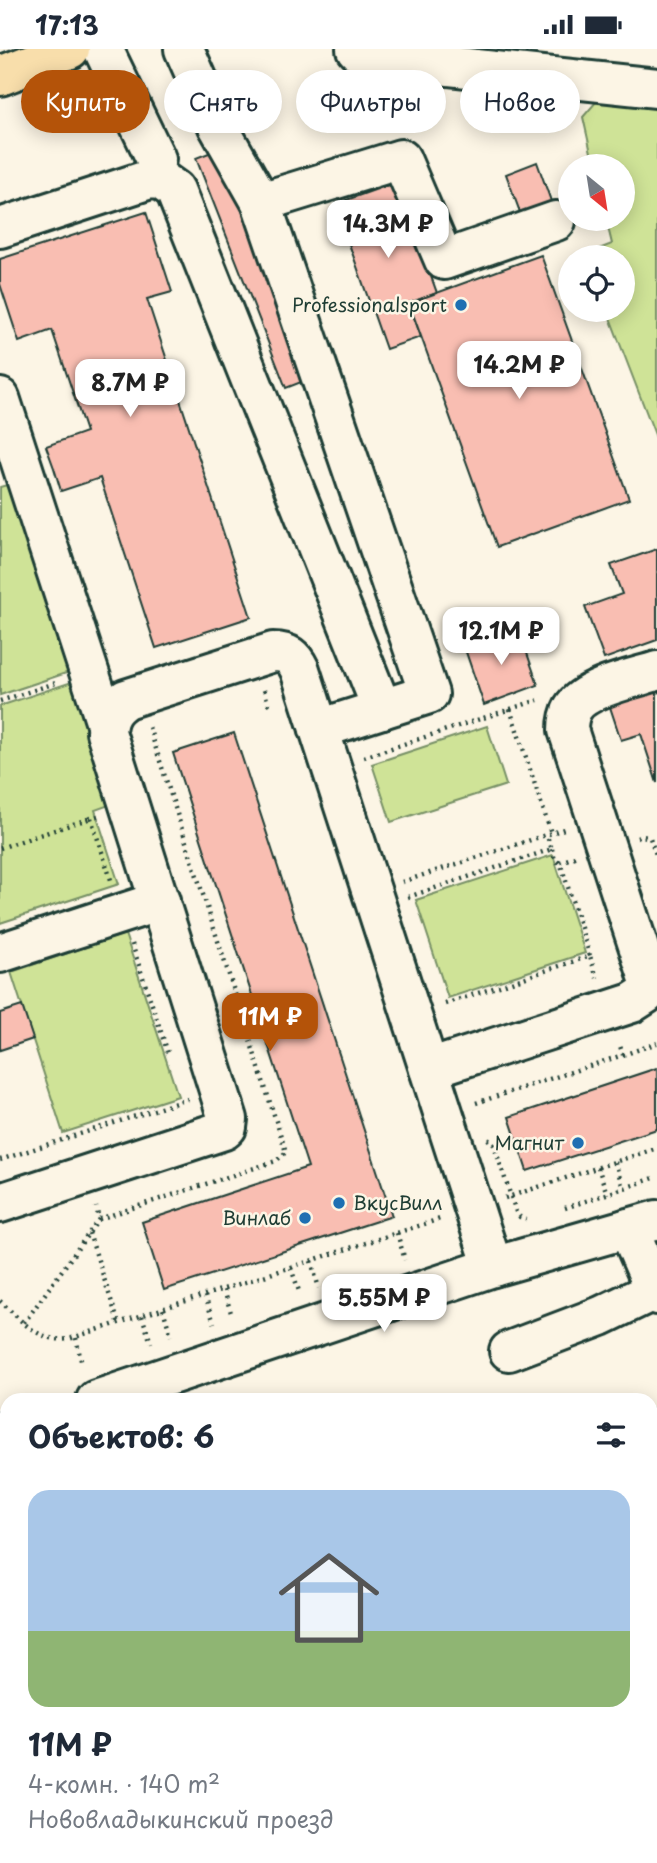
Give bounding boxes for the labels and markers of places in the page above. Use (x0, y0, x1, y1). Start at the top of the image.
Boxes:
pin: 14.3M ₽ (323, 201, 453, 260)
place label: Professionalsport (292, 290, 447, 318)
marker: Professionalsport (453, 297, 469, 313)
pin: 14.2M ₽ (454, 341, 584, 401)
pin: 8.7M ₽ (73, 359, 187, 419)
pin: 12.1M ₽ (436, 607, 566, 667)
pin: 11M ₽ (221, 993, 319, 1053)
place label: Магнит (494, 1128, 565, 1156)
marker: Магнит (570, 1135, 586, 1151)
place label: ВкусВилл (353, 1188, 442, 1216)
marker: ВкусВилл (331, 1195, 347, 1211)
place label: Винлаб (222, 1203, 291, 1231)
marker: Винлаб (297, 1210, 313, 1226)
pin: 5.55M ₽ (319, 1275, 449, 1334)

